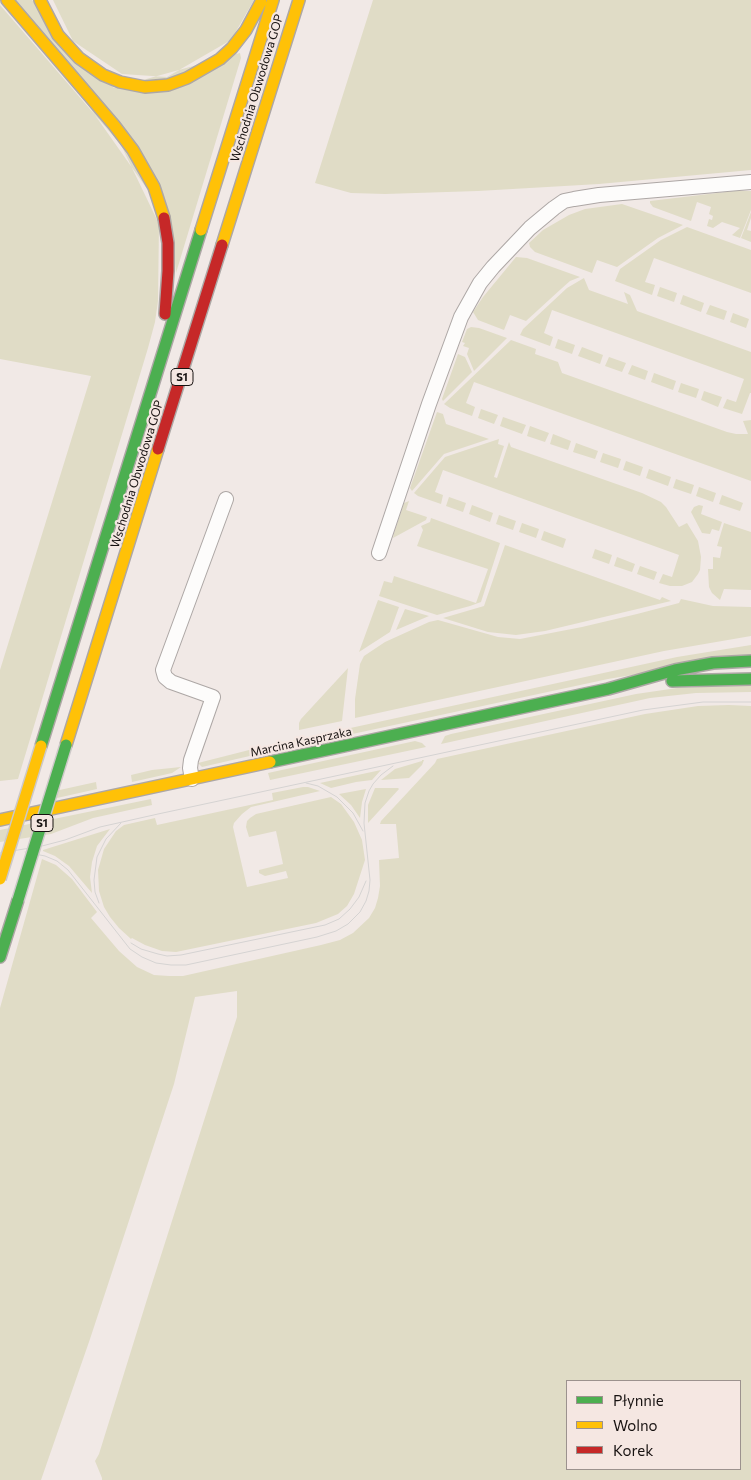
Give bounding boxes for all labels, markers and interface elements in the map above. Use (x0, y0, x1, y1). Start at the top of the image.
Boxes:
street label: Wschodnia Obwodowa GOP (228, 12, 286, 164)
road number: S1 (171, 368, 193, 386)
street label: Wschodnia Obwodowa GOP (108, 398, 166, 550)
street label: Marcina Kasprzaka (249, 724, 353, 760)
road number: S1 (31, 814, 53, 831)
legend (566, 1380, 741, 1470)
text: Płynnie (613, 1391, 664, 1409)
text: Wolno (613, 1416, 658, 1434)
text: Korek (613, 1441, 653, 1459)

